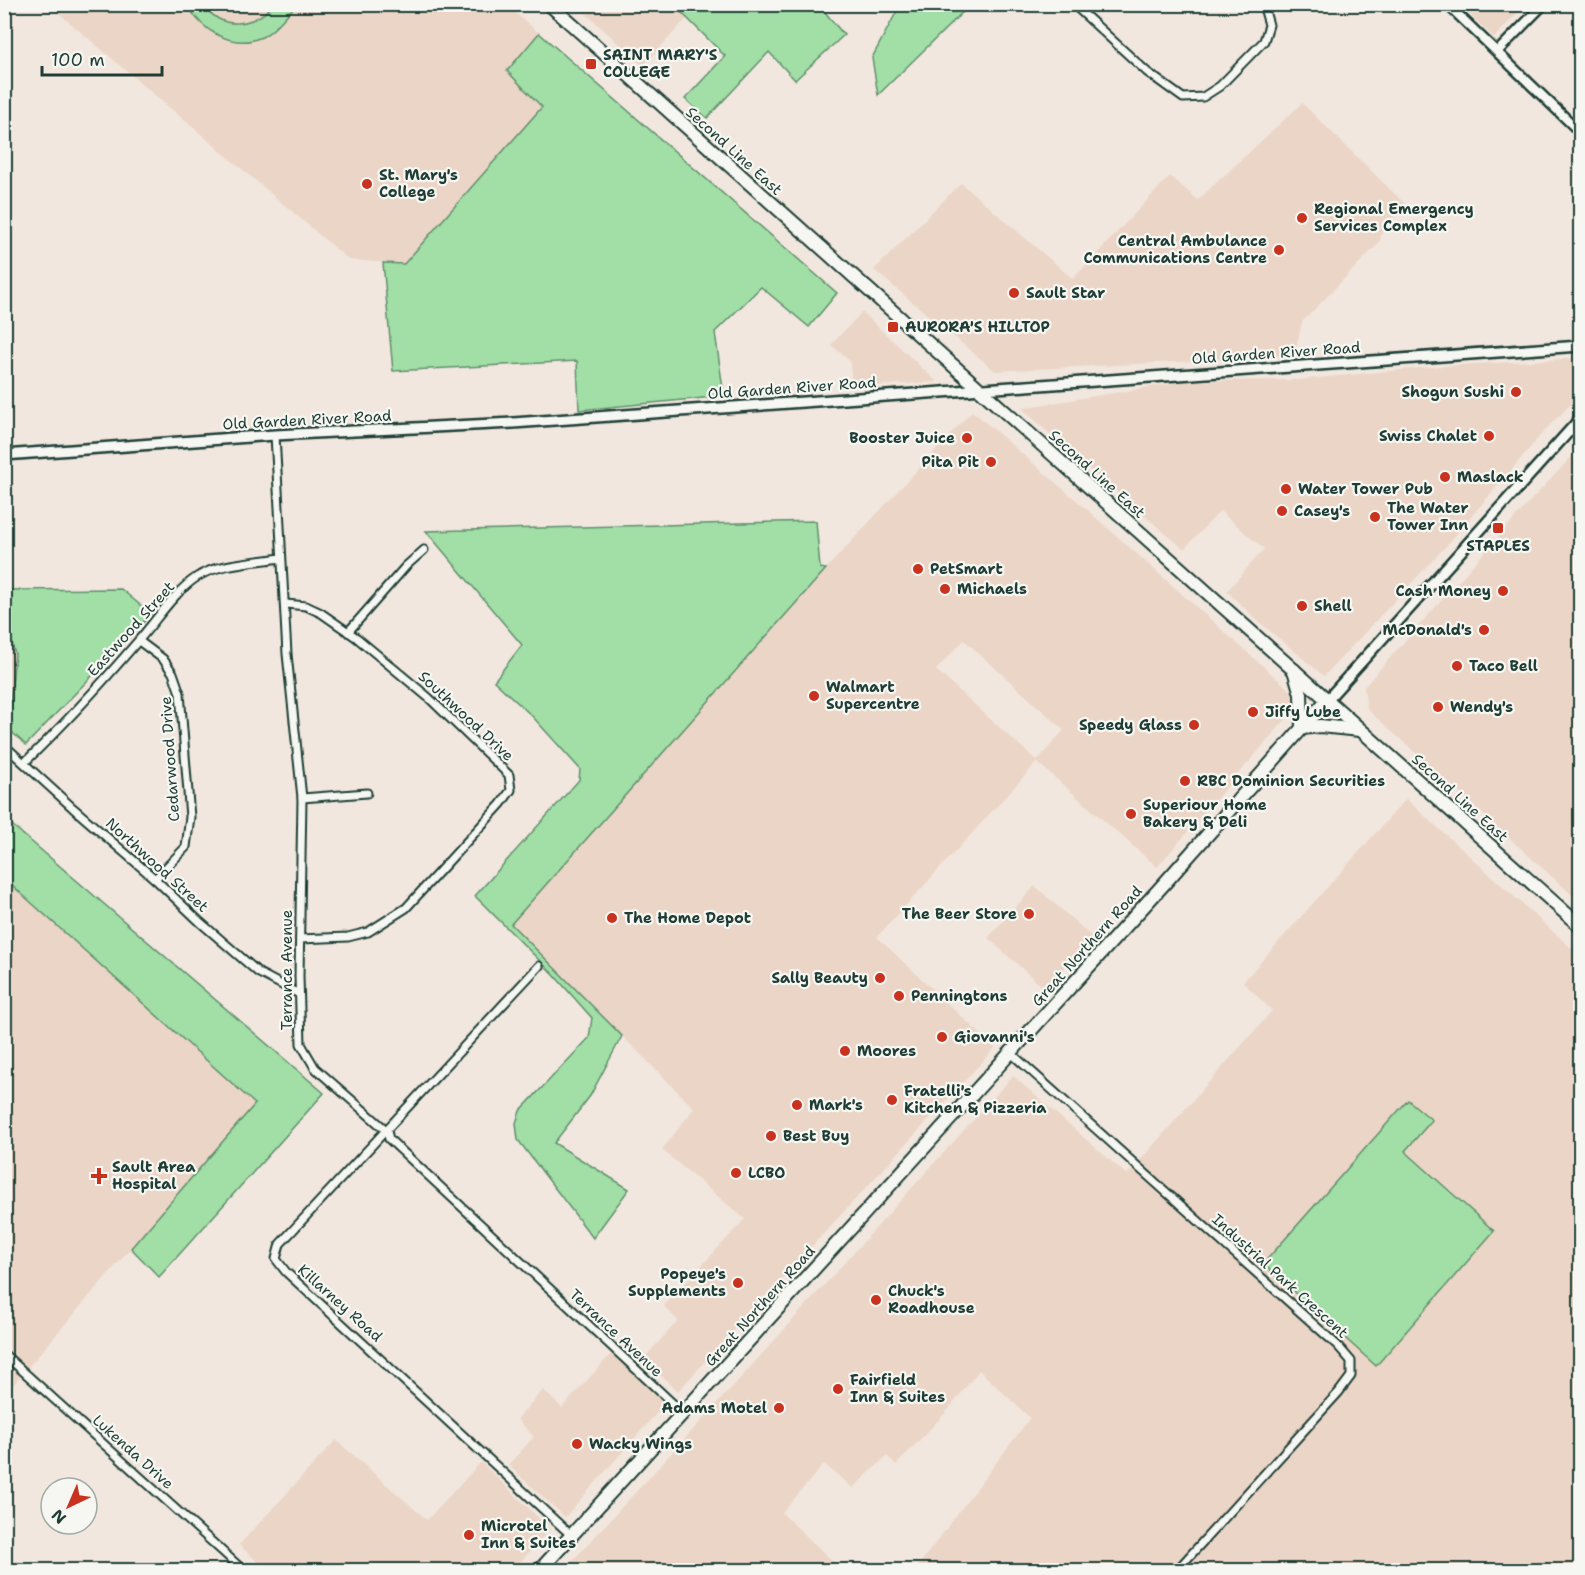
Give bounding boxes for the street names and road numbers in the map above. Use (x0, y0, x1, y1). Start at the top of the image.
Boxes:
street label: Second Line East (682, 102, 786, 200)
street label: Old Garden River Road (1191, 337, 1362, 369)
street label: Old Garden River Road (707, 372, 878, 404)
street label: Old Garden River Road (222, 406, 392, 434)
street label: Second Line East (1045, 425, 1149, 523)
street label: Eastwood Street (83, 577, 179, 681)
street label: Southwood Drive (414, 667, 518, 765)
street label: Cedarwood Drive (156, 696, 184, 822)
street label: Second Line East (1408, 749, 1512, 847)
street label: Northwood Street (101, 813, 213, 917)
street label: Great Northern Road (1027, 881, 1147, 1011)
street label: Terrance Avenue (277, 910, 297, 1030)
street label: Industrial Park Crescent (1208, 1209, 1352, 1343)
street label: Great Northern Road (700, 1241, 820, 1371)
street label: Killarney Road (294, 1260, 387, 1347)
street label: Terrance Avenue (565, 1285, 667, 1381)
street label: Lukenda Drive (88, 1410, 178, 1494)

